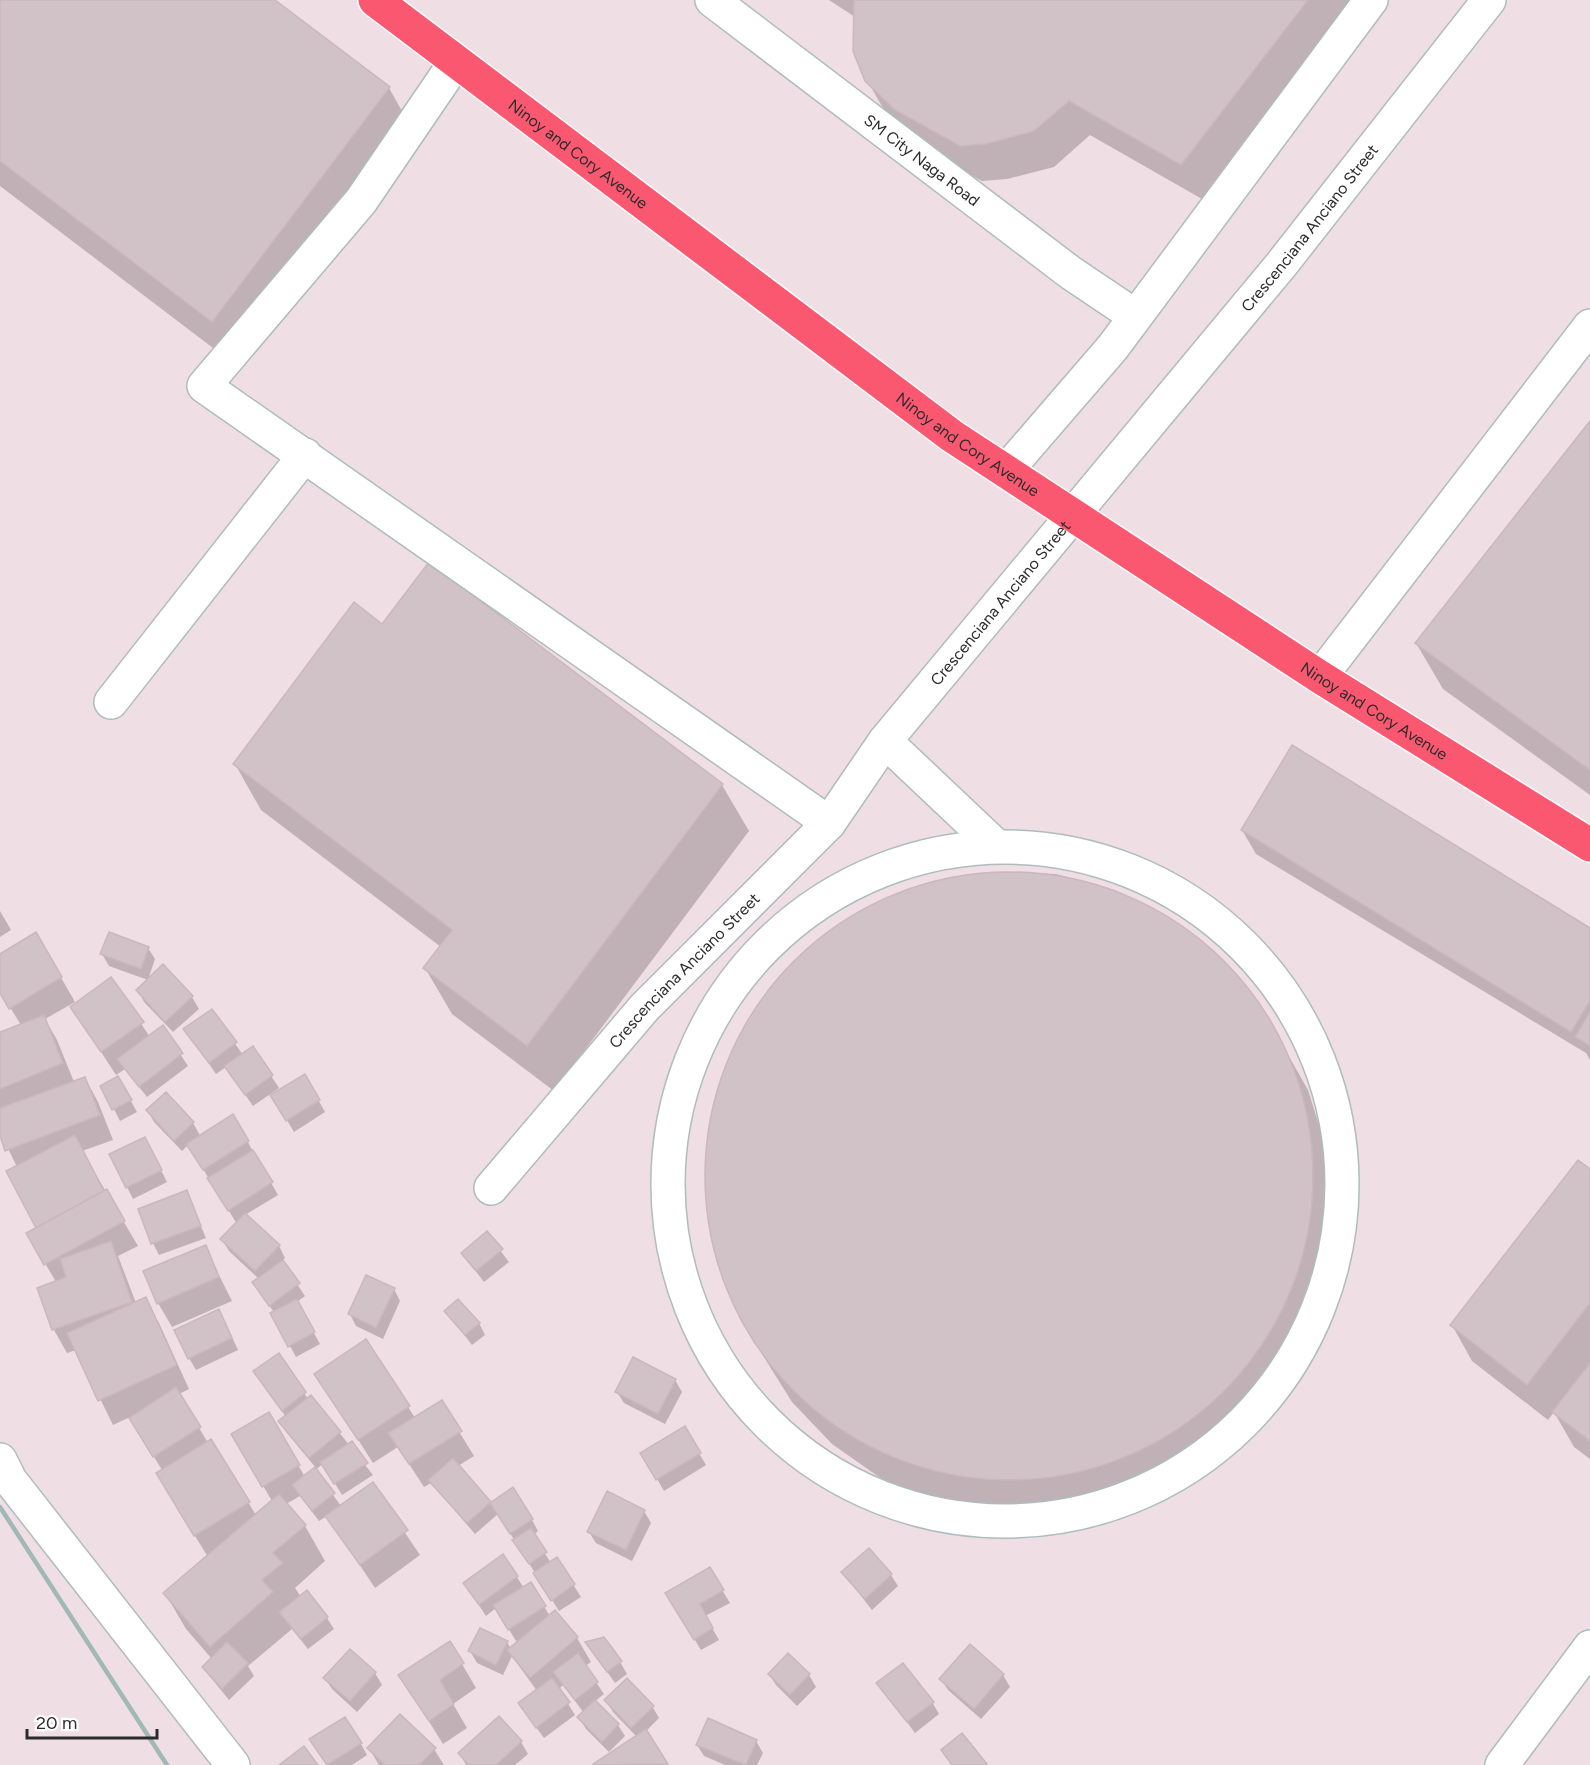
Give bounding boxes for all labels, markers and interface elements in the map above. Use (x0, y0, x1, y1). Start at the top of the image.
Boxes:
street label: Ninoy and Cory Avenue (505, 95, 652, 213)
street label: SM City Naga Road (860, 110, 983, 210)
street label: Crescenciana Anciano Street (1237, 141, 1382, 316)
street label: Ninoy and Cory Avenue (892, 388, 1043, 501)
street label: Crescenciana Anciano Street (926, 517, 1074, 689)
street label: Ninoy and Cory Avenue (1297, 658, 1451, 764)
street label: Crescenciana Anciano Street (605, 889, 764, 1052)
scale bar (27, 1702, 158, 1740)
text: 20 m (36, 1712, 77, 1734)

